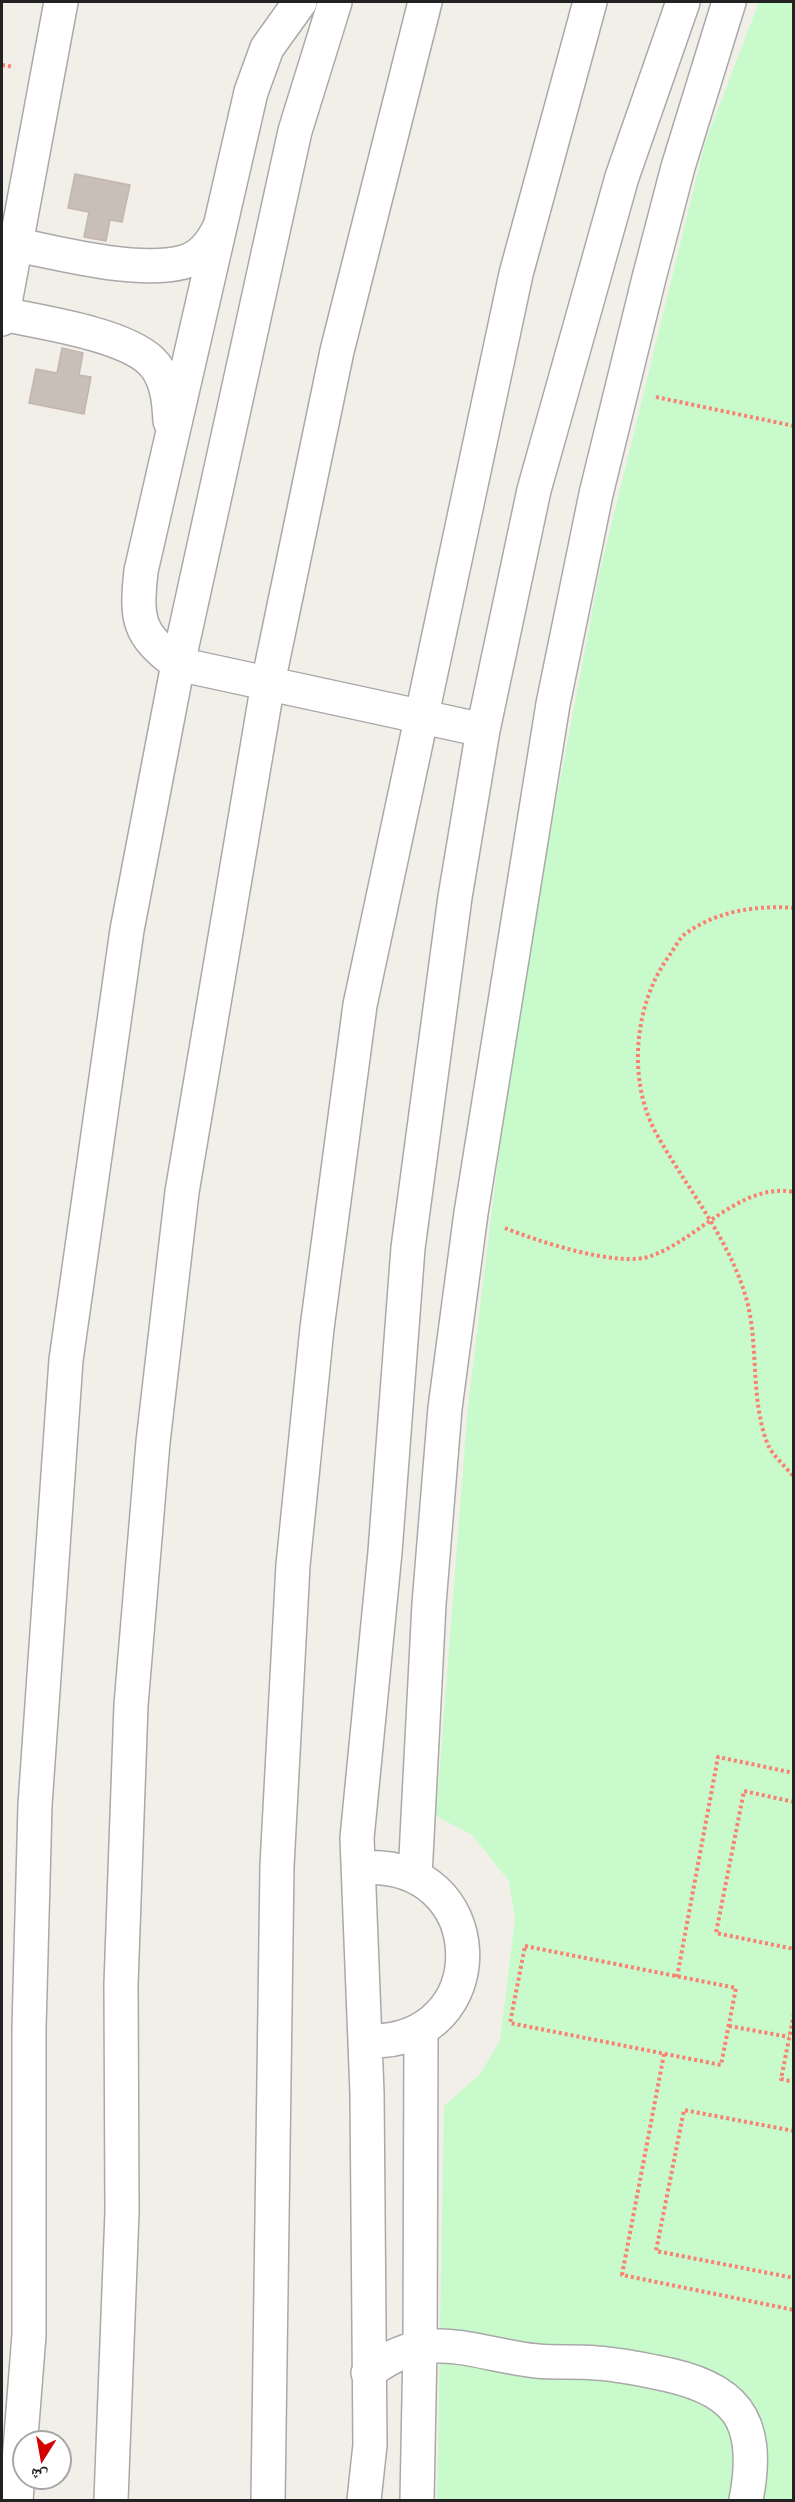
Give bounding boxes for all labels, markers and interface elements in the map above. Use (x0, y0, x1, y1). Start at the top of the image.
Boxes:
north arrow (12, 2430, 72, 2490)
text: ش (29, 2465, 49, 2487)

